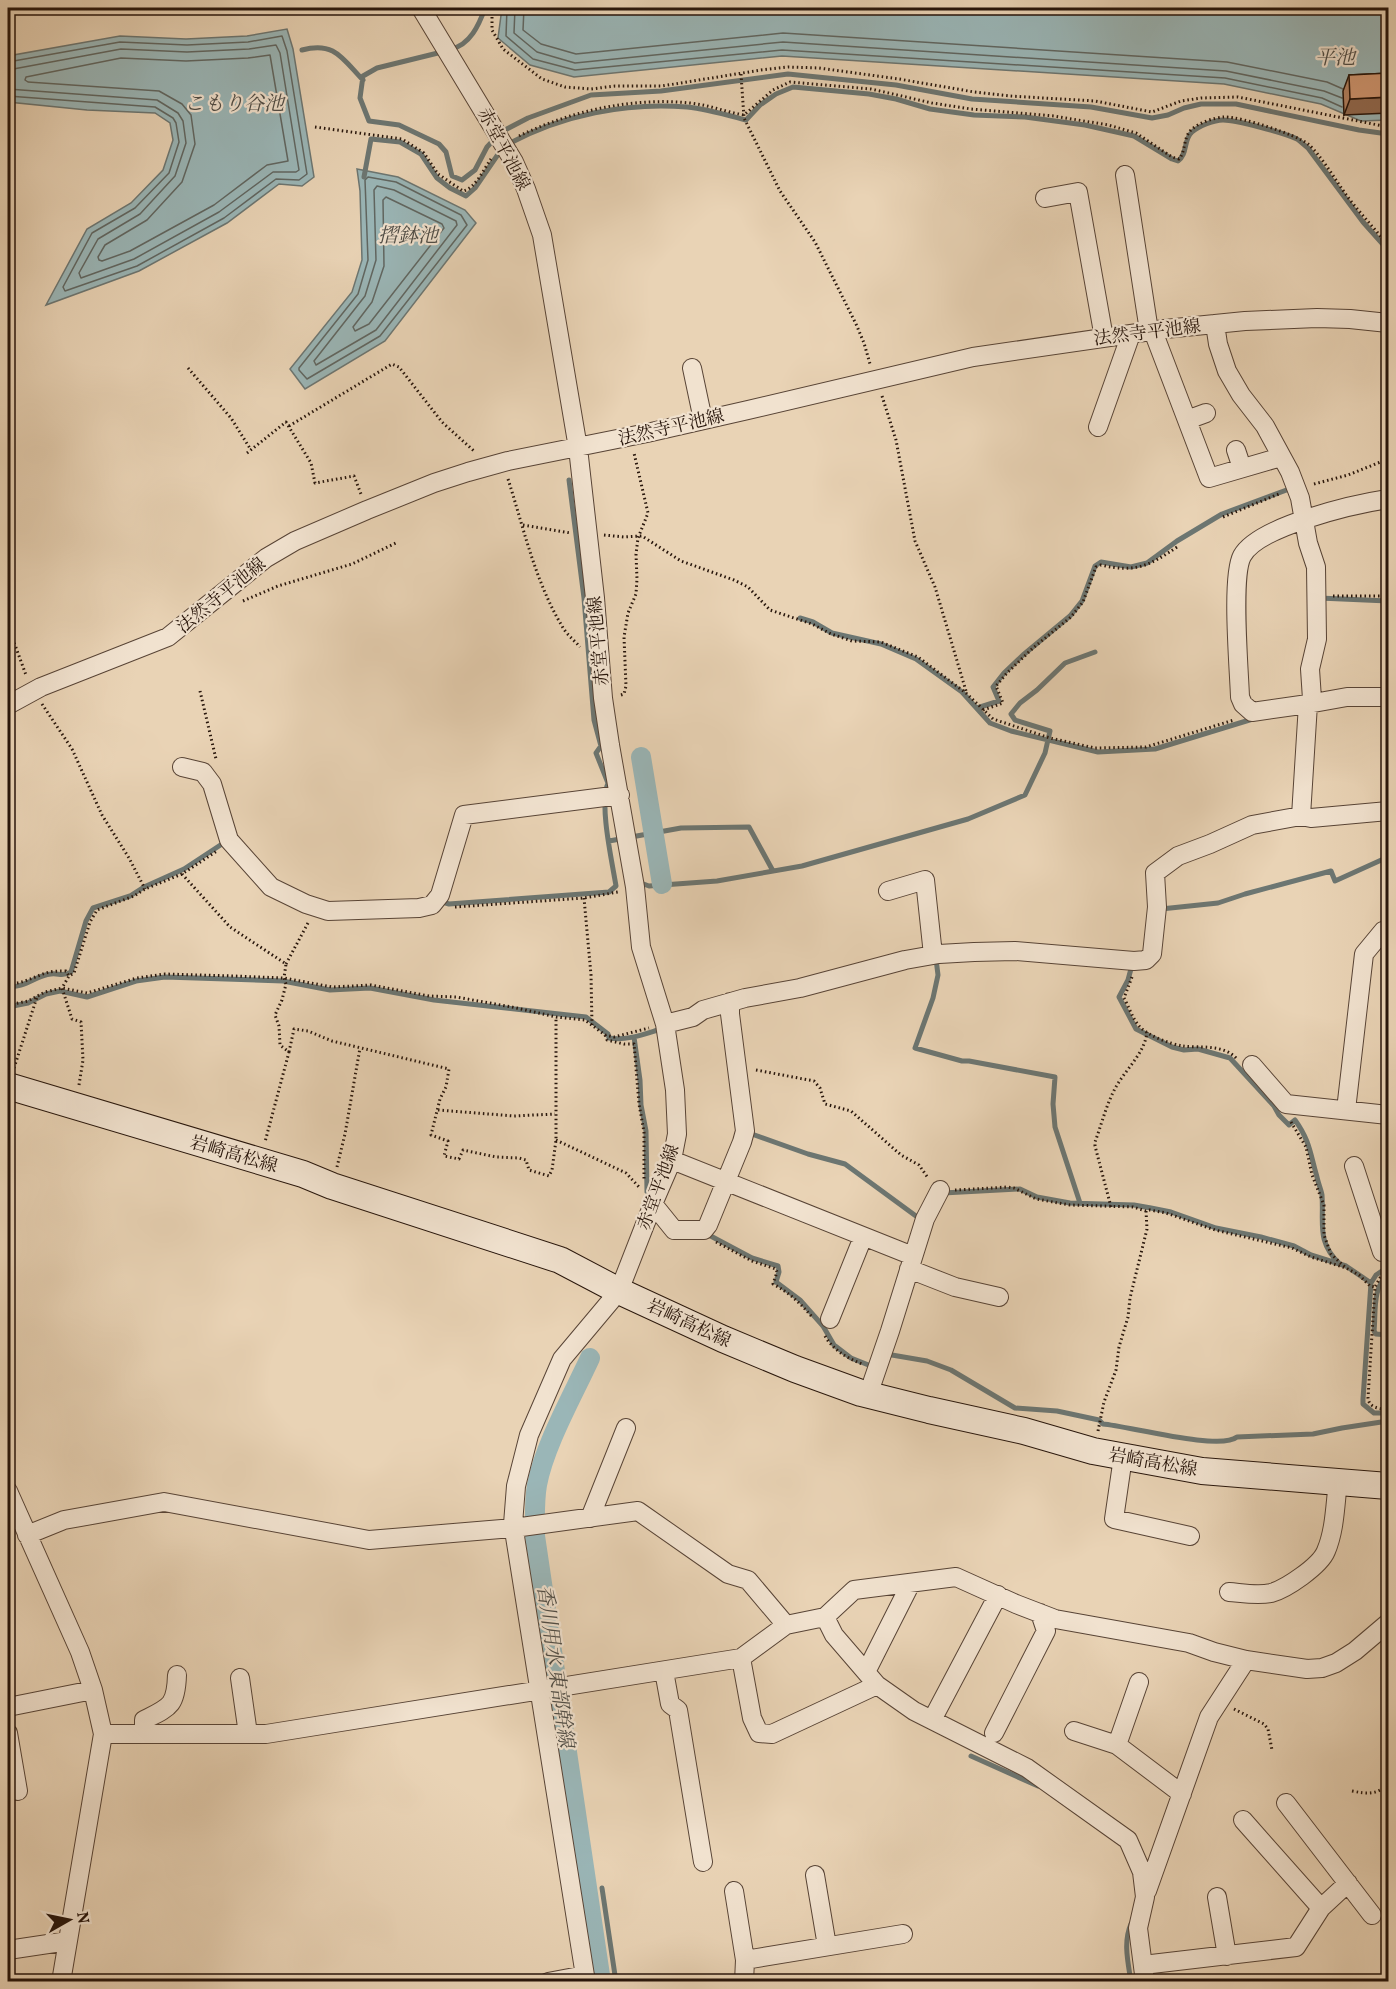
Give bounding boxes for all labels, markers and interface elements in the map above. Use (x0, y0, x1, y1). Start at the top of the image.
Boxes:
water label: 平池 (1315, 45, 1357, 73)
water label: こもり谷池 (184, 91, 286, 119)
street label: 赤堂平池線 (471, 104, 535, 195)
water label: 摺鉢池 (378, 223, 440, 251)
street label: 法然寺平池線 (1092, 315, 1202, 352)
street label: 法然寺平池線 (616, 404, 727, 453)
street label: 法然寺平池線 (172, 552, 272, 640)
street label: 赤堂平池線 (583, 595, 616, 687)
street label: 岩崎高松線 (187, 1131, 280, 1180)
street label: 赤堂平池線 (632, 1141, 687, 1234)
street label: 岩崎高松線 (642, 1294, 734, 1355)
street label: 岩崎高松線 (1106, 1443, 1199, 1484)
water label: 香川用水 東部幹線 (529, 1583, 580, 1752)
north arrow (39, 1890, 99, 1950)
text: N (70, 1911, 94, 1926)

